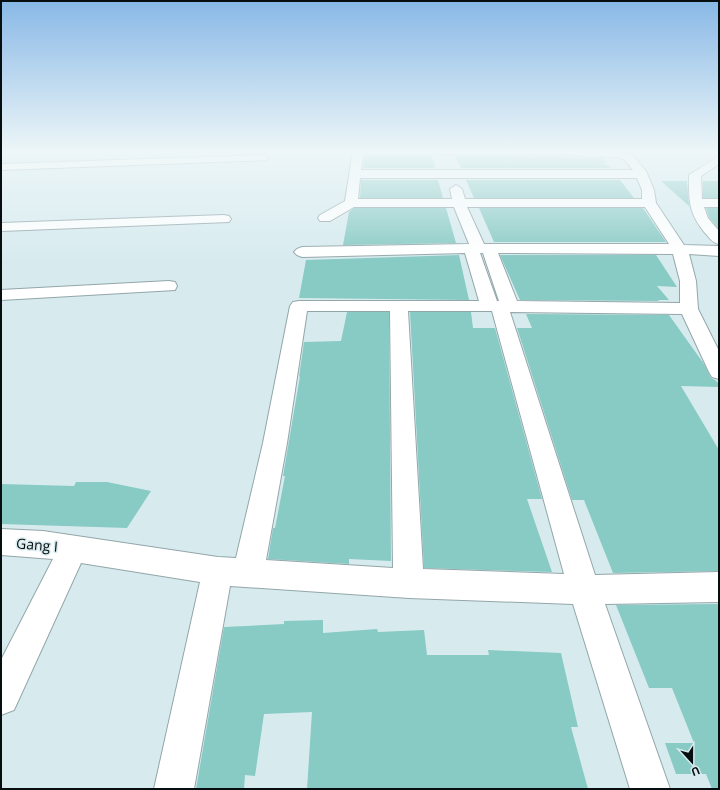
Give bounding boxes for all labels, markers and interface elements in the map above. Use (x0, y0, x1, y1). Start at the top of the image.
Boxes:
street label: Gang I (15, 533, 59, 556)
north arrow (672, 742, 712, 782)
text: U (689, 763, 702, 780)

